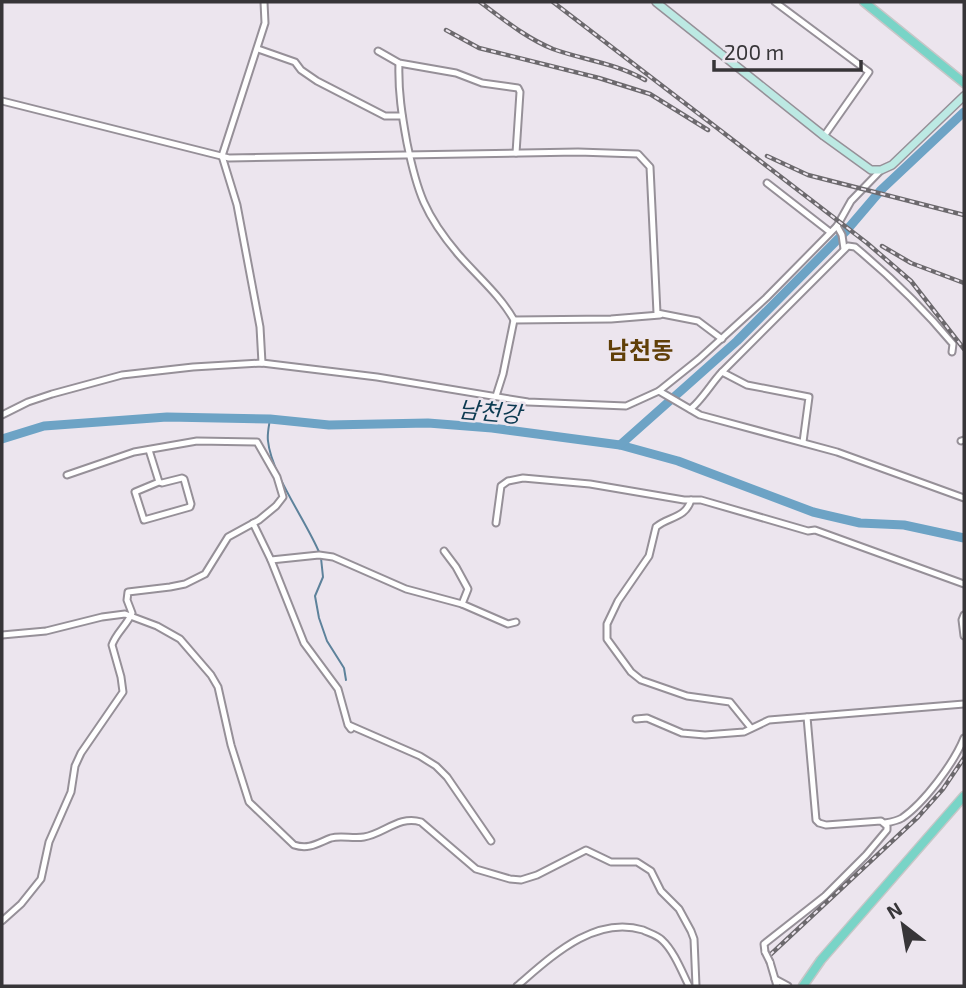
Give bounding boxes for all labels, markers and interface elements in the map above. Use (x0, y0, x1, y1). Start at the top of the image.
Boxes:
scale bar (714, 28, 861, 72)
text: 200 m (724, 39, 784, 64)
district label: 남천동 (607, 335, 673, 364)
water label: 남천강 (457, 394, 526, 428)
north arrow (868, 890, 938, 960)
text: N (882, 897, 906, 923)

